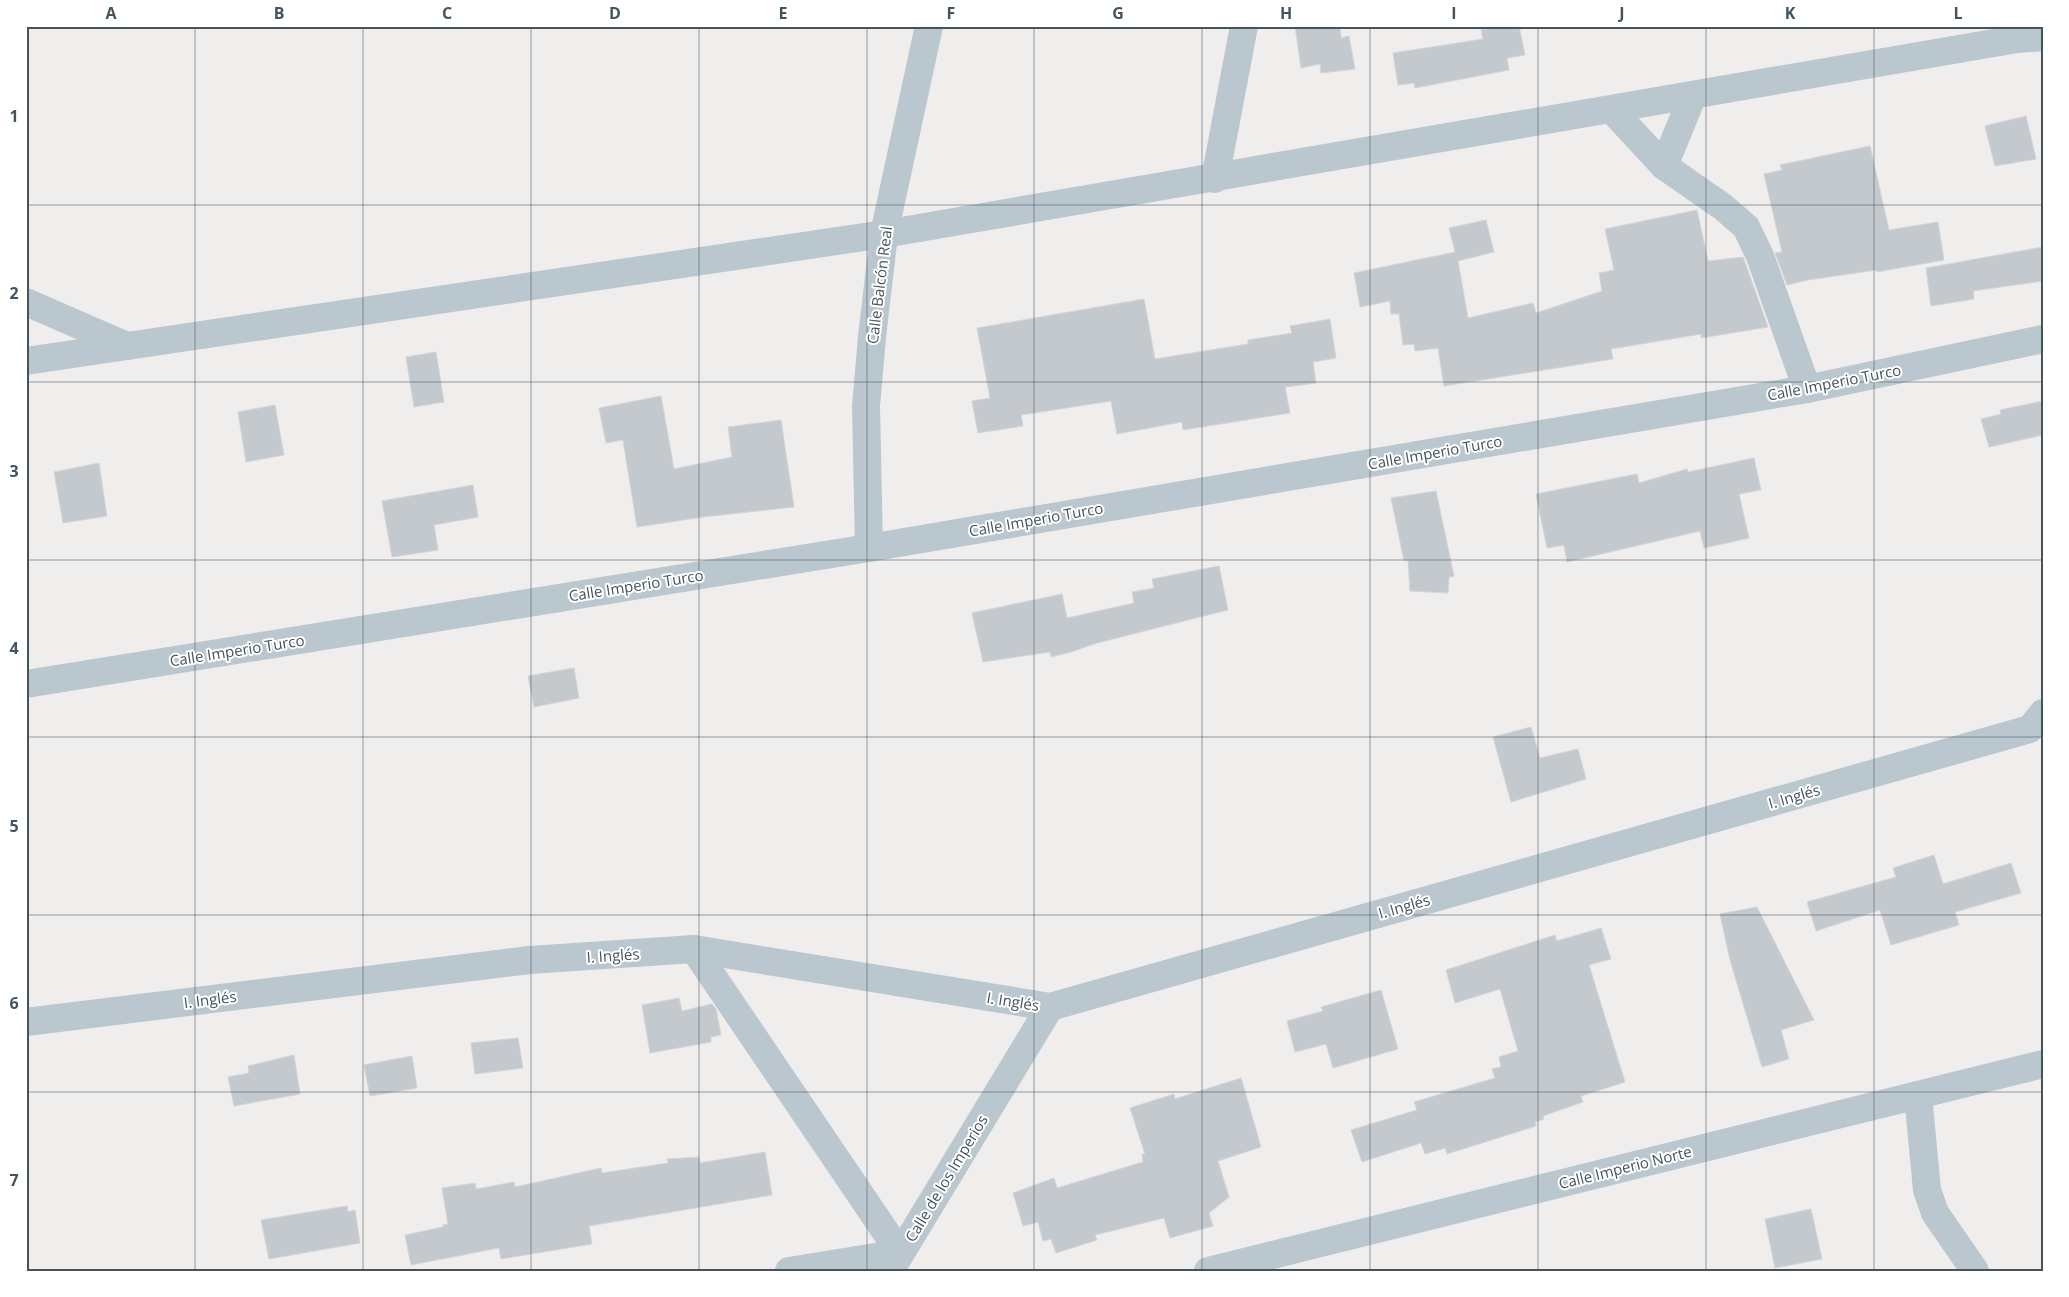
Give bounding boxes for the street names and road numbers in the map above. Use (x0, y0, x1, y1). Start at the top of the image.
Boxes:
street label: Calle Balcón Real (862, 225, 896, 345)
street label: Calle Imperio Turco (1765, 359, 1903, 405)
street label: Calle Imperio Turco (1366, 430, 1504, 474)
street label: Calle Imperio Turco (967, 497, 1105, 541)
street label: Calle Imperio Turco (567, 564, 705, 606)
street label: Calle Imperio Turco (168, 629, 306, 671)
street label: I. Inglés (1766, 779, 1822, 813)
street label: I. Inglés (1376, 889, 1432, 923)
street label: I. Inglés (586, 943, 640, 967)
street label: I. Inglés (183, 986, 237, 1012)
street label: I. Inglés (985, 987, 1041, 1015)
street label: Calle de los Imperios (900, 1111, 992, 1245)
street label: Calle Imperio Norte (1556, 1141, 1694, 1193)

